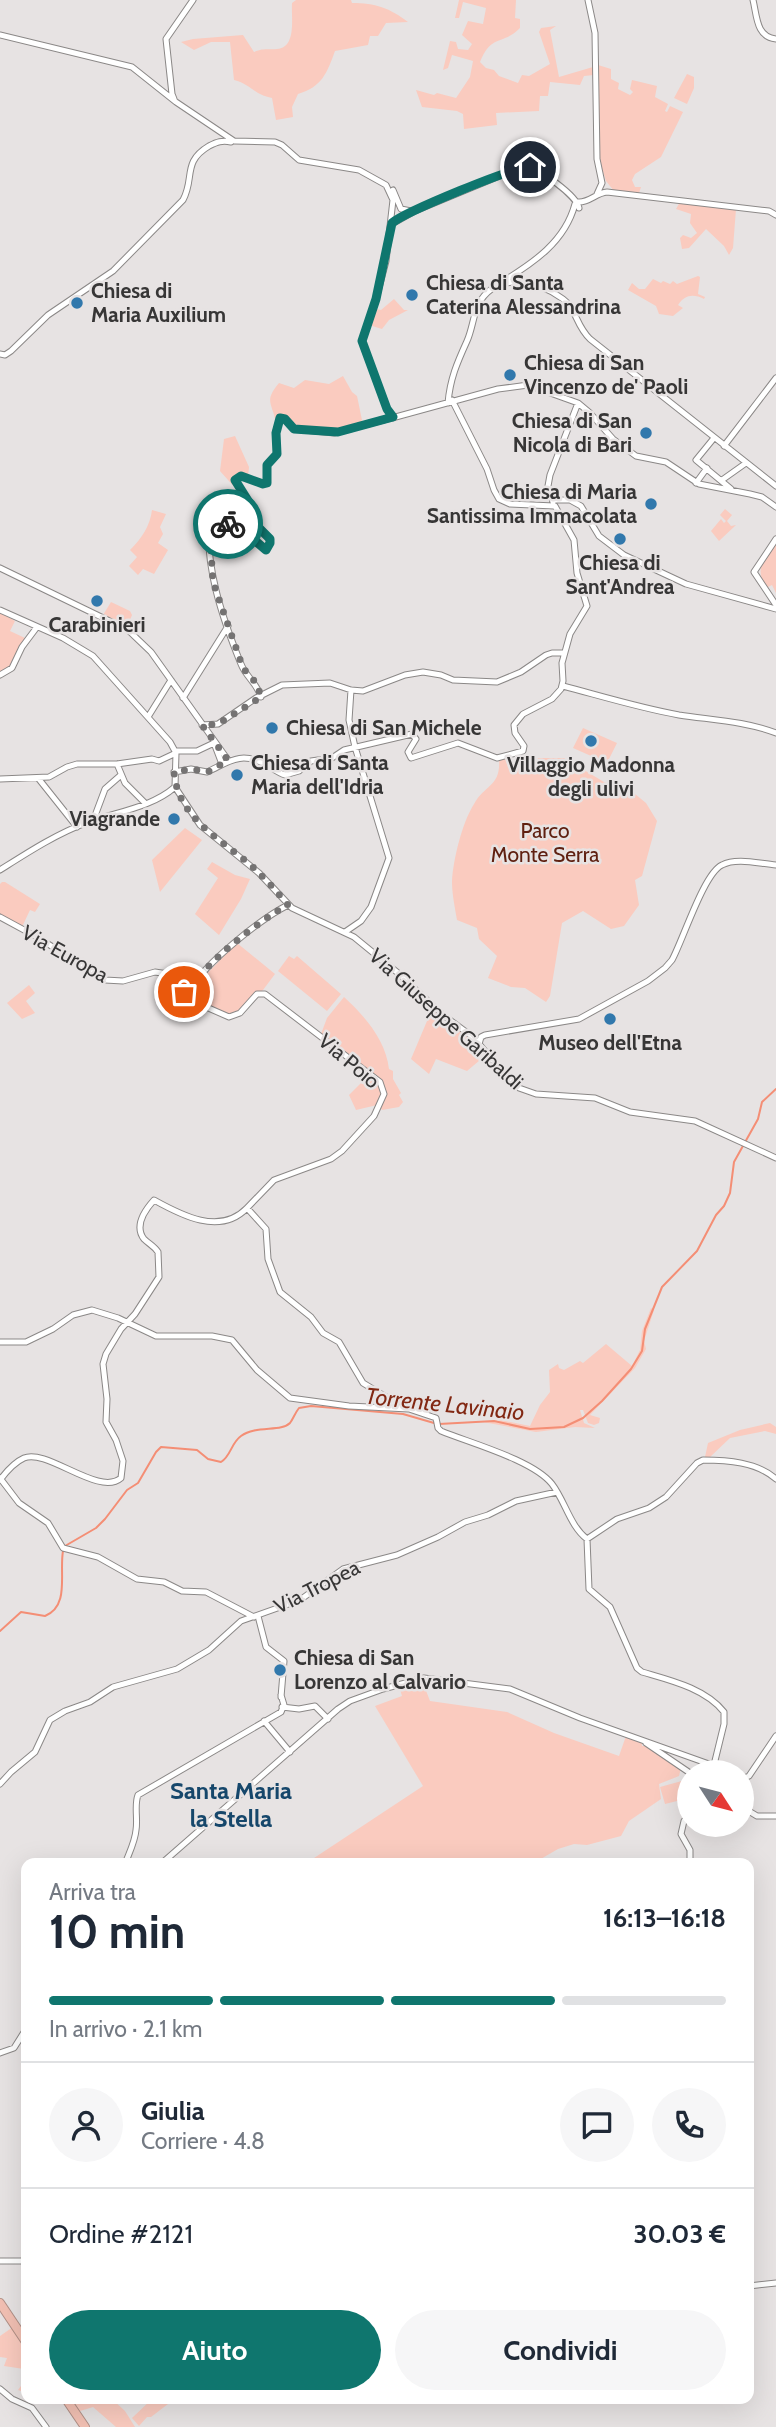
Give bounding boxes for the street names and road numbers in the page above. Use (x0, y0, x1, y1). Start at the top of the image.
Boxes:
street label: Via Europa (18, 920, 113, 988)
street label: Via Giuseppe Garibaldi (364, 943, 529, 1094)
street label: Via Poio (314, 1028, 385, 1093)
street label: Via Tropea (270, 1554, 364, 1619)

